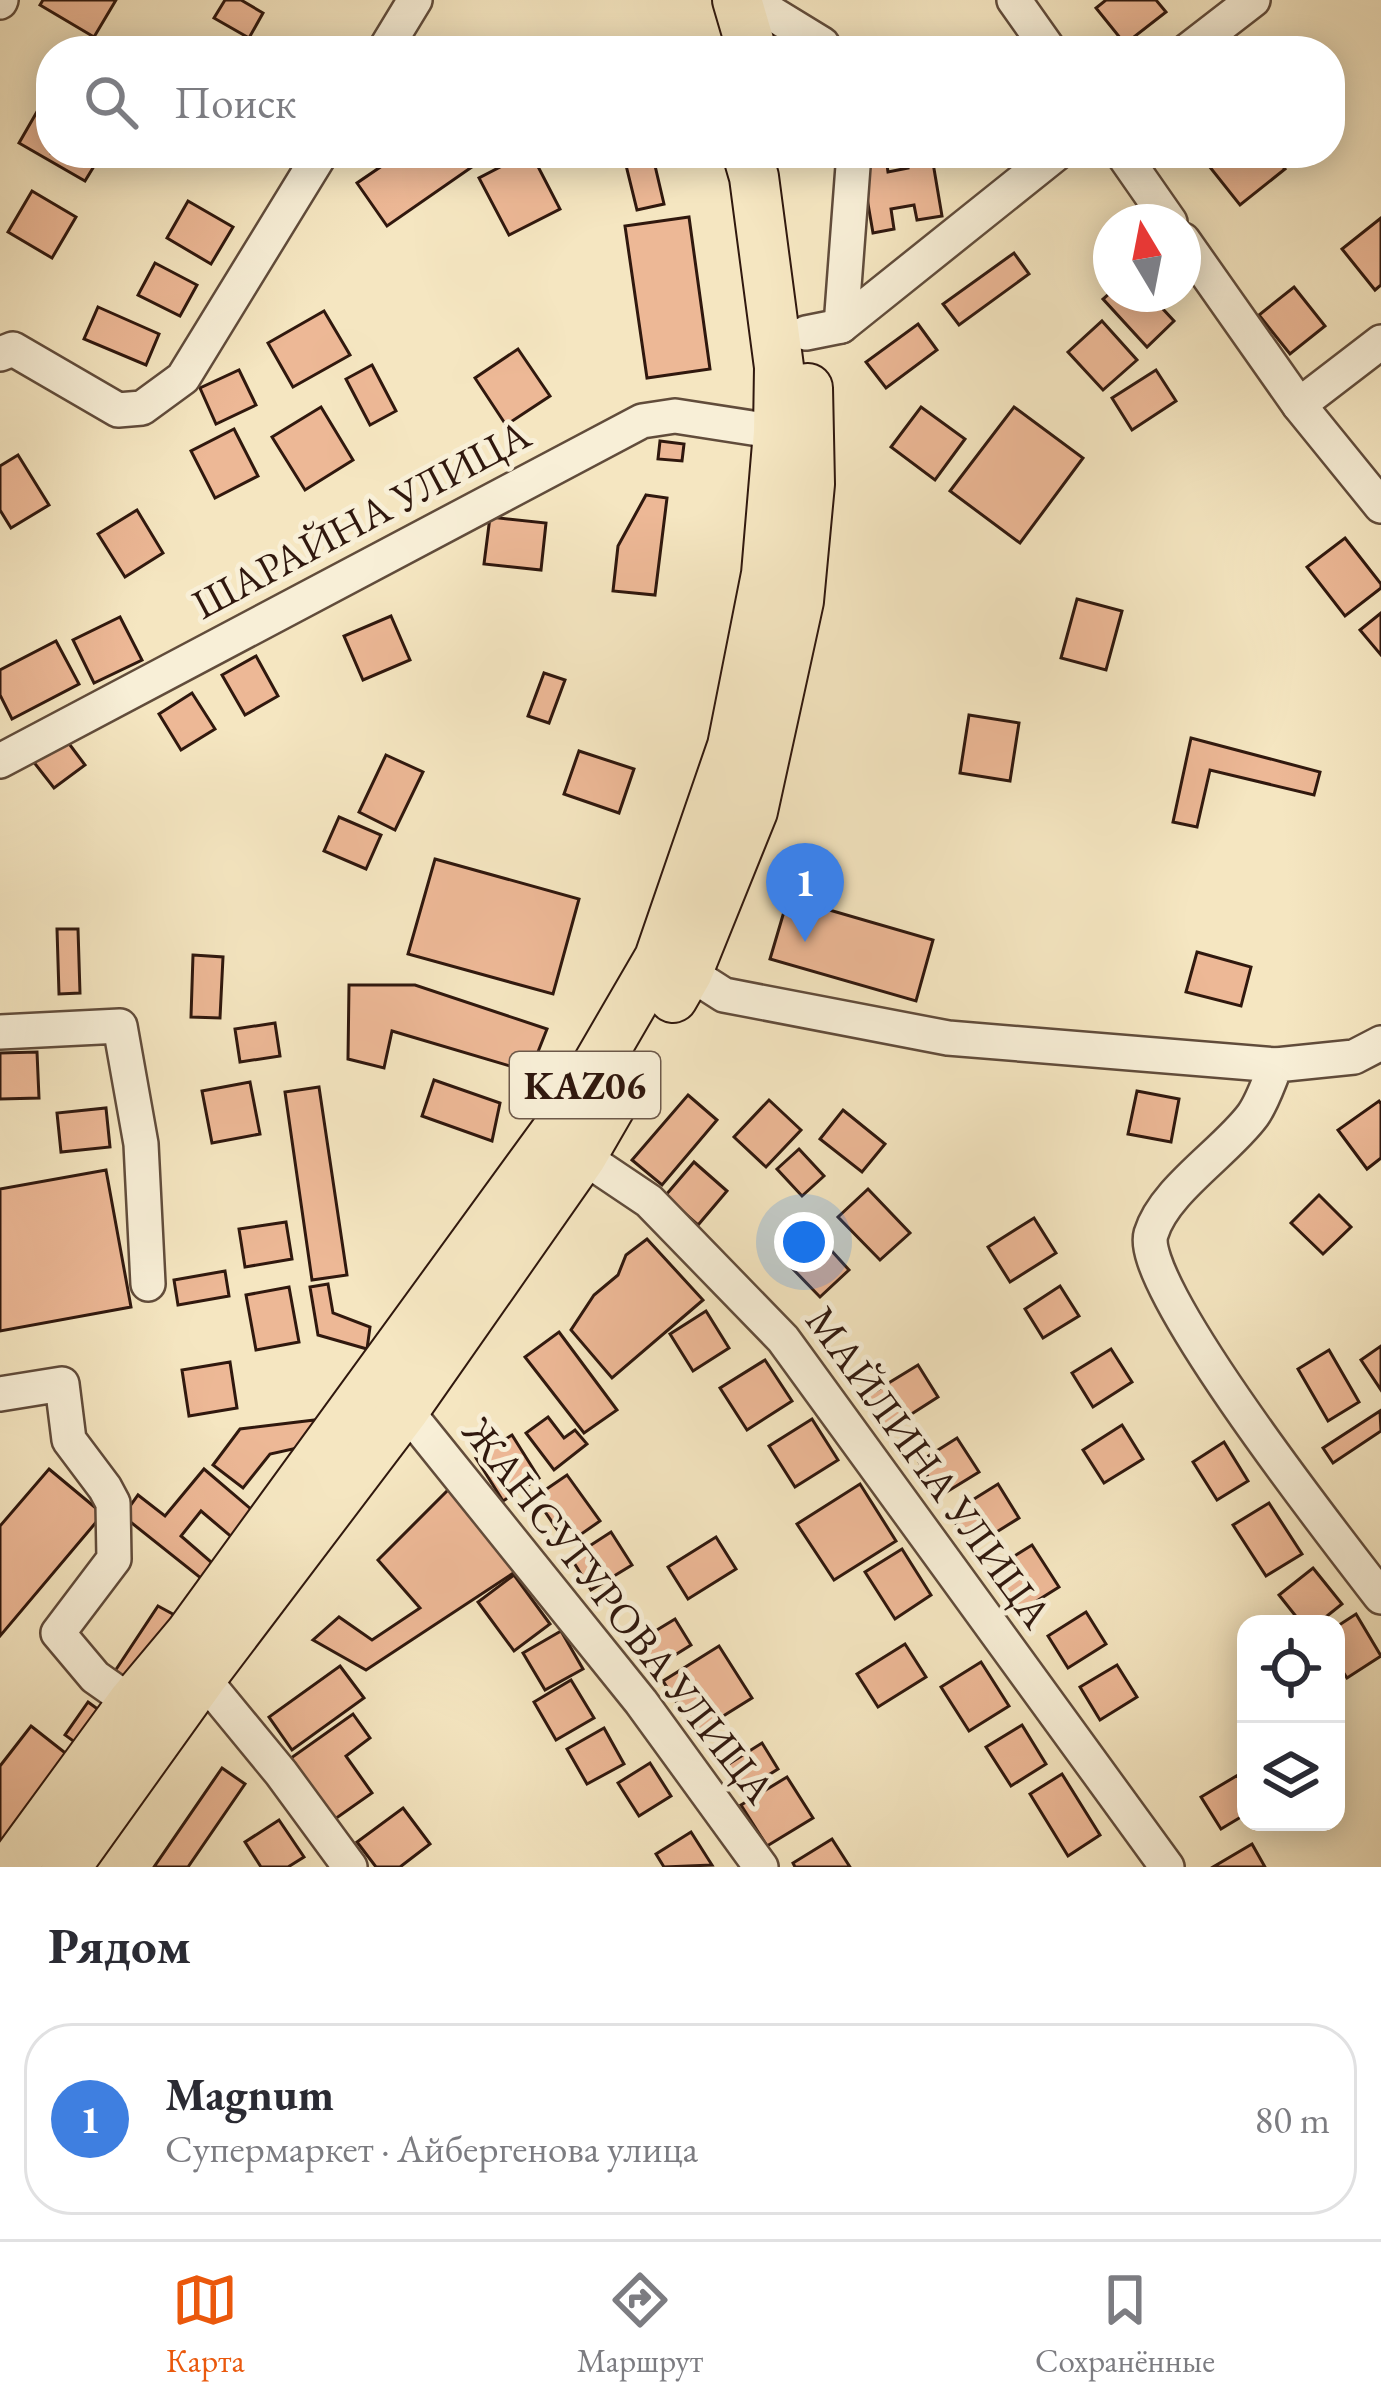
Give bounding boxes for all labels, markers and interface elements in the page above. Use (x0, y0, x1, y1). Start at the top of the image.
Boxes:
search box (36, 36, 1345, 168)
icon: search (78, 69, 144, 135)
text: Поиск (174, 73, 296, 131)
north arrow (1093, 204, 1201, 312)
street label: ШАРАЙНА УЛИЦА (182, 406, 540, 631)
pin: 1 (766, 843, 844, 942)
road number: KАZ06 (510, 1052, 660, 1118)
your location (774, 1212, 834, 1272)
street label: МАЙЛИНА УЛИЦА (794, 1295, 1065, 1640)
street label: ЖАНСУГУРОВА УЛИЦА (450, 1405, 788, 1815)
map controls (1237, 1615, 1345, 1831)
button: locate (1237, 1615, 1345, 1723)
button: layers (1237, 1723, 1345, 1831)
text: Рядом (48, 1912, 191, 1978)
text: Magnum (165, 2065, 334, 2123)
text: 1 (80, 2094, 100, 2145)
text: 80 m (1254, 2094, 1330, 2145)
text: Супермаркет · Айбергенова улица (165, 2123, 698, 2174)
tab: Карта (166, 2267, 245, 2382)
tab: Маршрут (577, 2267, 703, 2382)
tab: Сохранённые (1035, 2267, 1215, 2382)

